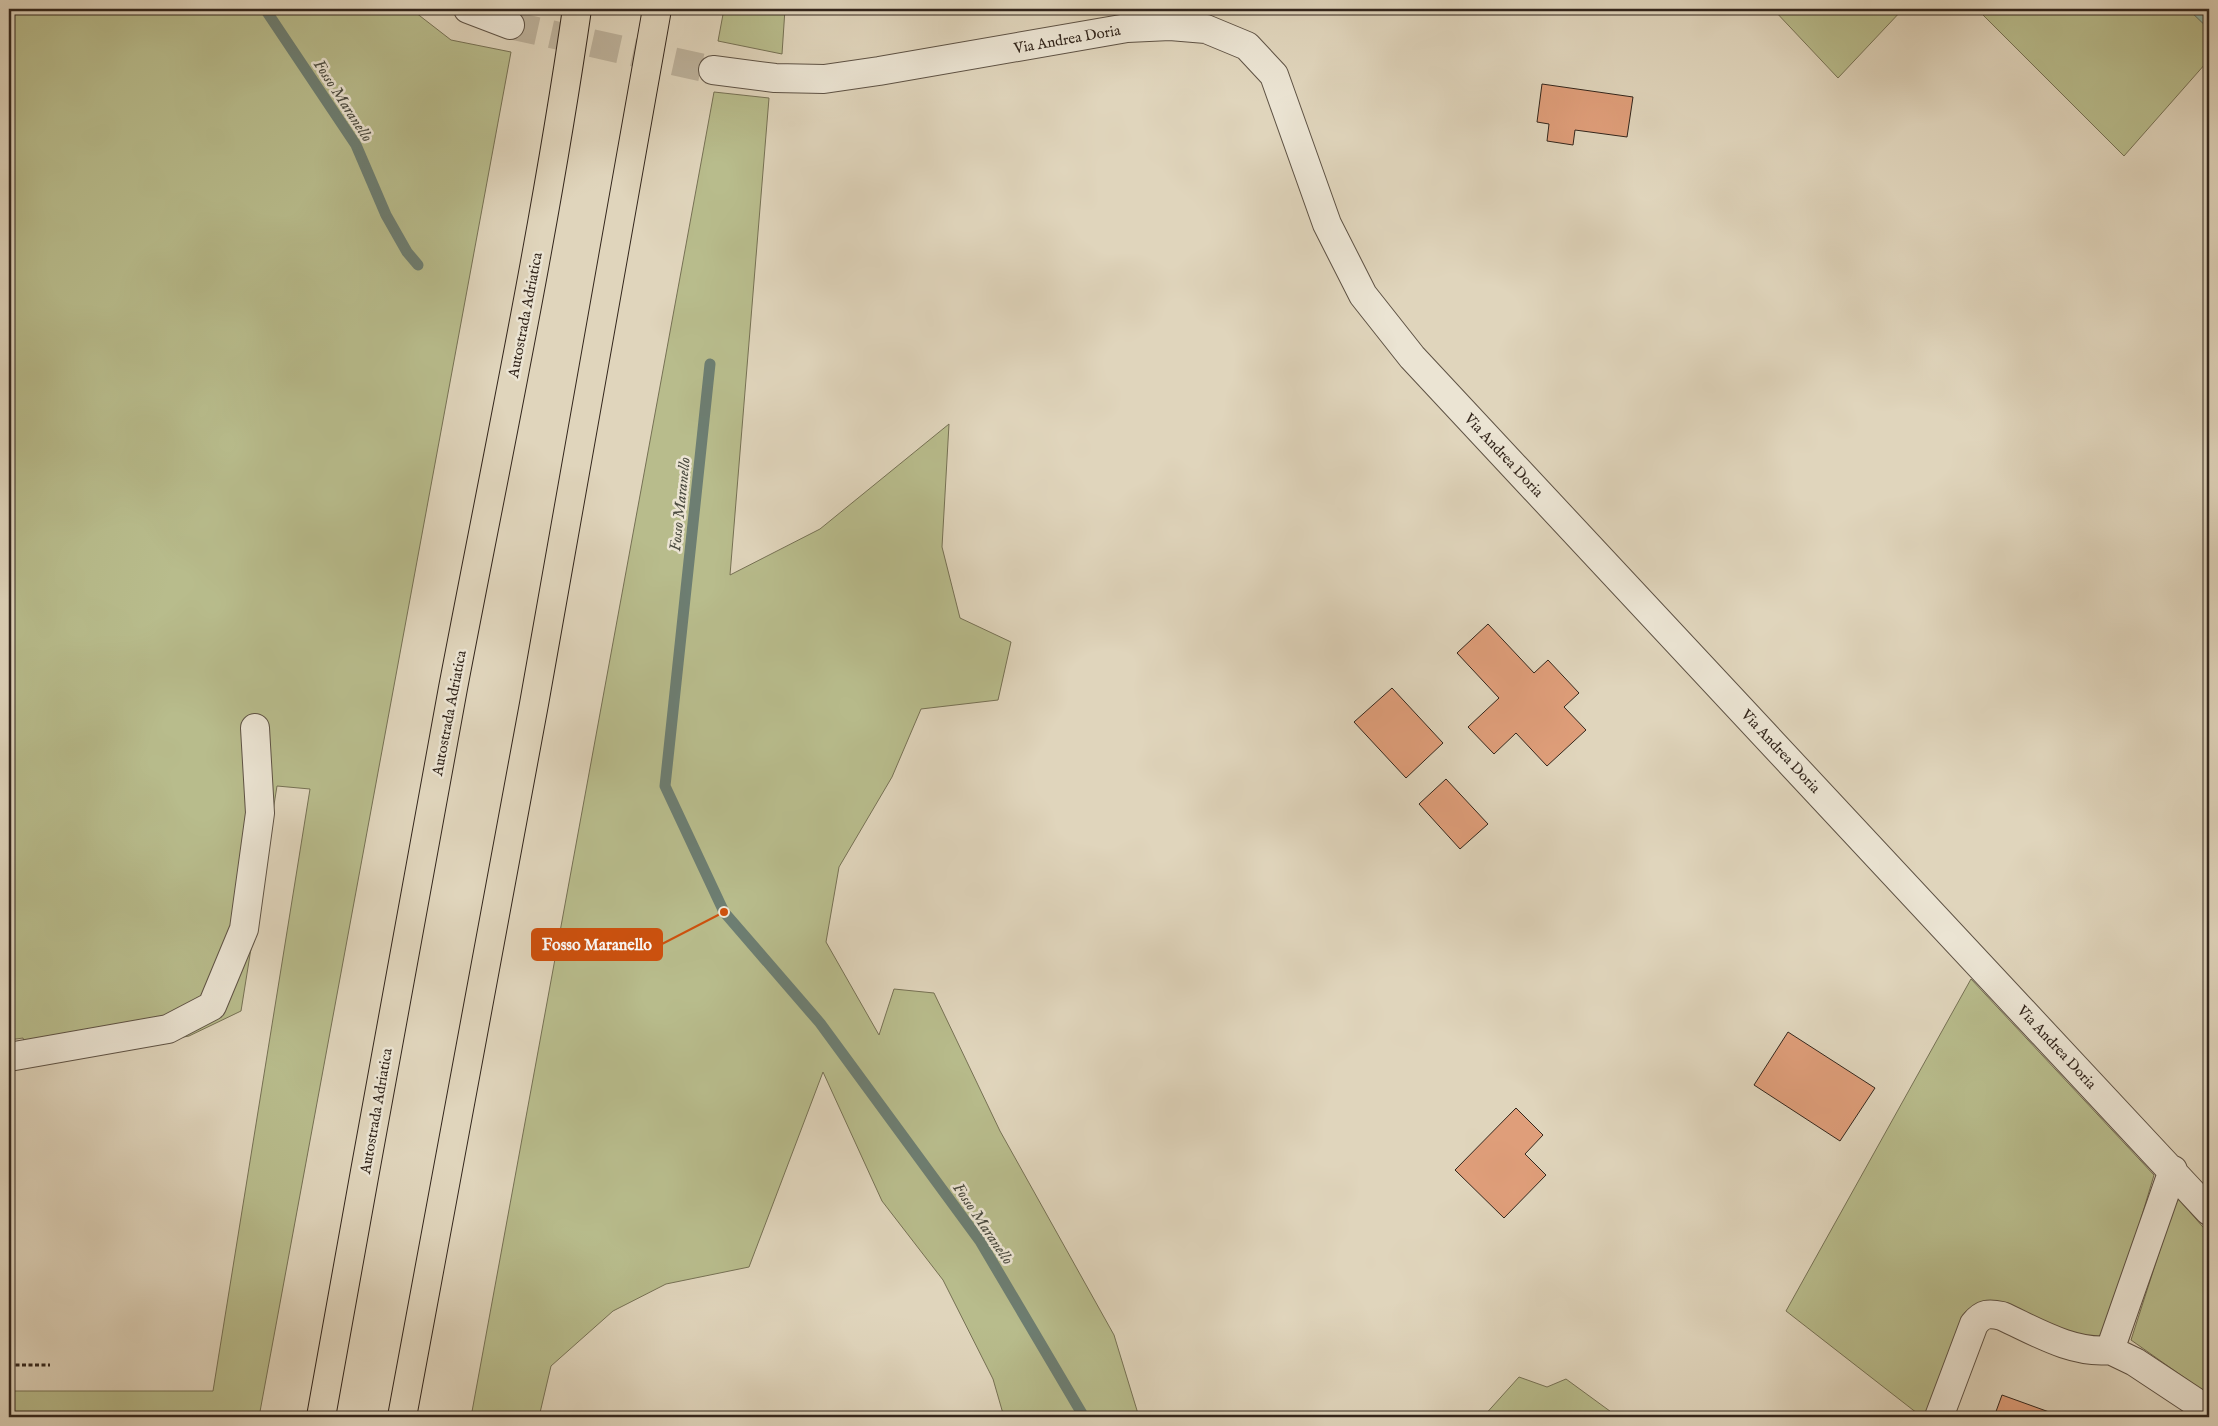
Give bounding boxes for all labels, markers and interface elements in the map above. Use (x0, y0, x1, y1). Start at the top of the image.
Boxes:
street label: Via Andrea Doria (1011, 21, 1122, 58)
water label: Fosso Maranello (308, 56, 377, 146)
street label: Autostrada Adriatica (504, 250, 547, 380)
street label: Via Andrea Doria (1459, 409, 1548, 502)
water label: Fosso Maranello (666, 456, 696, 552)
street label: Autostrada Adriatica (428, 648, 471, 778)
street label: Via Andrea Doria (1736, 705, 1825, 798)
callout: Fosso Maranello (532, 929, 662, 960)
text: Fosso Maranello (542, 936, 652, 956)
street label: Via Andrea Doria (2012, 1001, 2101, 1094)
street label: Autostrada Adriatica (356, 1046, 397, 1176)
water label: Fosso Maranello (948, 1179, 1017, 1269)

